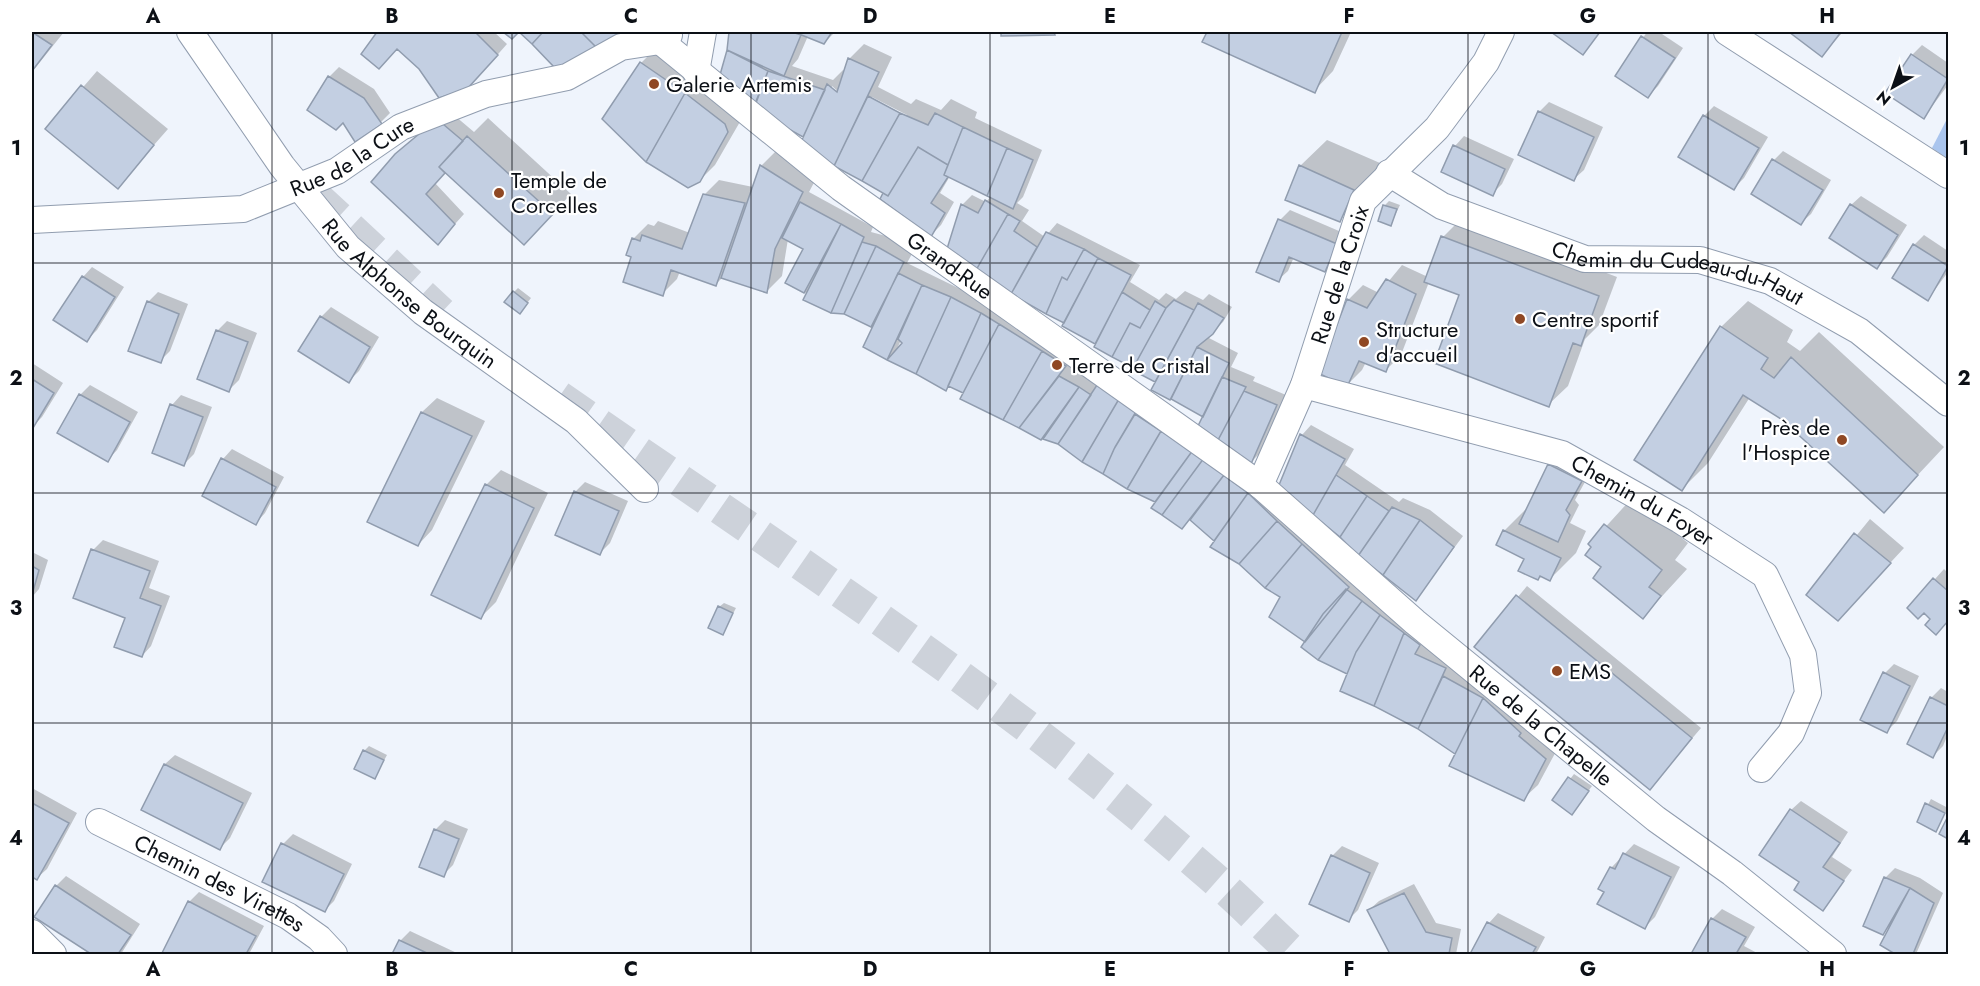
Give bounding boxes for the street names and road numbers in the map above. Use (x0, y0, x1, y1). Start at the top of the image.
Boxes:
street label: Rue de la Cure (285, 108, 419, 204)
street label: Rue de la Croix (1302, 201, 1377, 348)
street label: Rue Alphonse Bourquin (315, 211, 504, 376)
street label: Grand-Rue (900, 224, 1000, 307)
street label: Chemin du Cudeau-du-Haut (1547, 232, 1810, 313)
street label: Chemin du Foyer (1565, 446, 1721, 554)
street label: Rue de la Chapelle (1463, 657, 1620, 794)
street label: Chemin des Virettes (129, 826, 312, 940)

